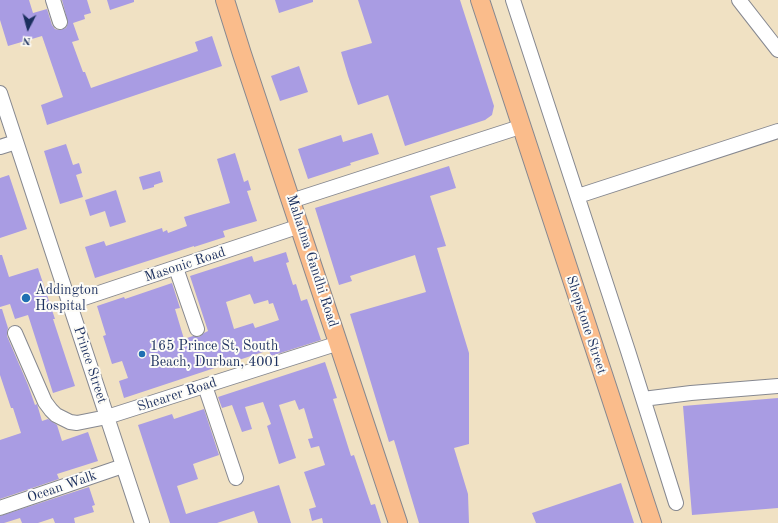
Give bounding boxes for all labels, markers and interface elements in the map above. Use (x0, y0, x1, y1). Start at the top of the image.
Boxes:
north arrow (8, 8, 48, 48)
text: N (22, 35, 31, 46)
street label: Mahatma Gandhi Road (283, 193, 341, 329)
street label: Masonic Road (142, 244, 228, 286)
street label: Shepstone Street (562, 273, 610, 377)
place label: Addington Hospital (35, 282, 99, 314)
marker: Addington Hospital (20, 292, 32, 304)
street label: Prince Street (70, 324, 110, 406)
place label: 165 Prince St, South Beach, Durban, 4001 (150, 338, 281, 370)
marker: 165 Prince St, South Beach, Durban, 4001 (137, 349, 147, 359)
street label: Shearer Road (135, 374, 219, 416)
street label: Ocean Walk (25, 467, 99, 507)

